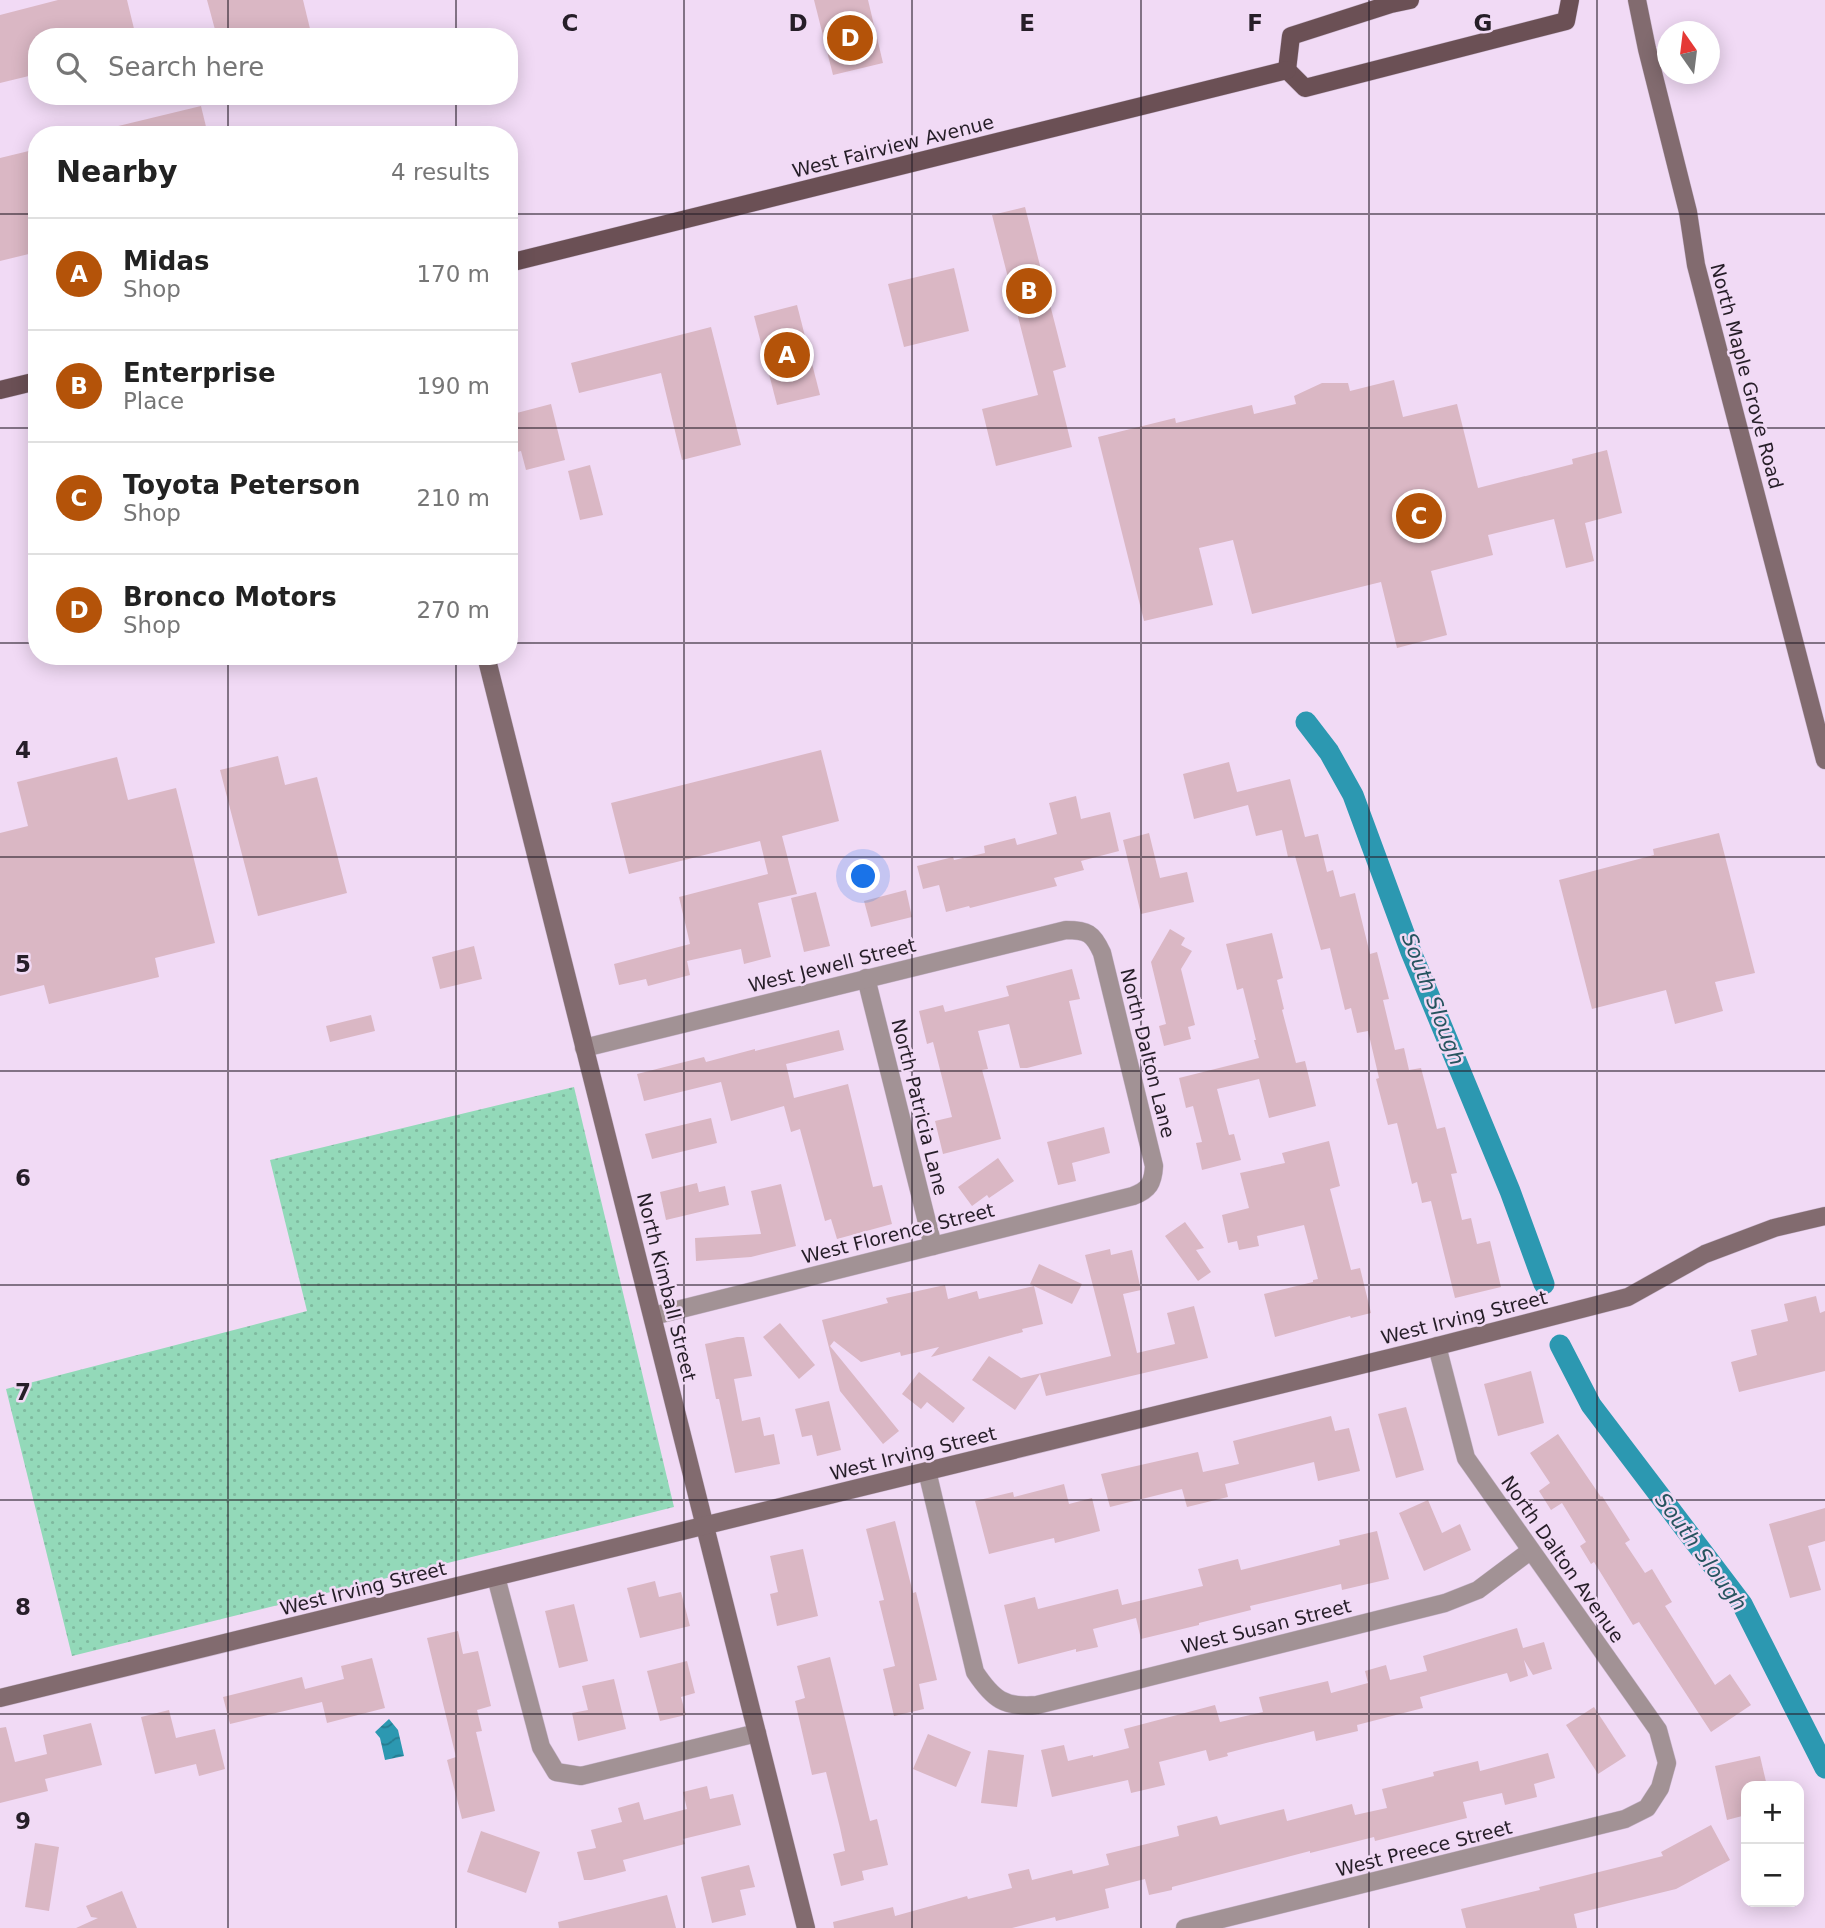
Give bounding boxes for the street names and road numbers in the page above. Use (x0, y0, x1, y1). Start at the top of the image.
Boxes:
street label: West Fairview Avenue (790, 110, 996, 182)
street label: North Maple Grove Road (1706, 261, 1788, 491)
street label: West Jewell Street (746, 934, 918, 996)
street label: North Dalton Lane (1116, 966, 1180, 1140)
street label: North Patricia Lane (887, 1016, 953, 1198)
street label: North Kimball Street (633, 1190, 701, 1384)
street label: West Florence Street (799, 1198, 997, 1268)
street label: West Irving Street (1379, 1286, 1549, 1348)
street label: West Irving Street (828, 1422, 998, 1484)
street label: North Dalton Avenue (1497, 1471, 1629, 1647)
street label: West Irving Street (278, 1557, 448, 1619)
street label: West Susan Street (1179, 1594, 1353, 1658)
street label: West Preece Street (1334, 1815, 1514, 1881)

